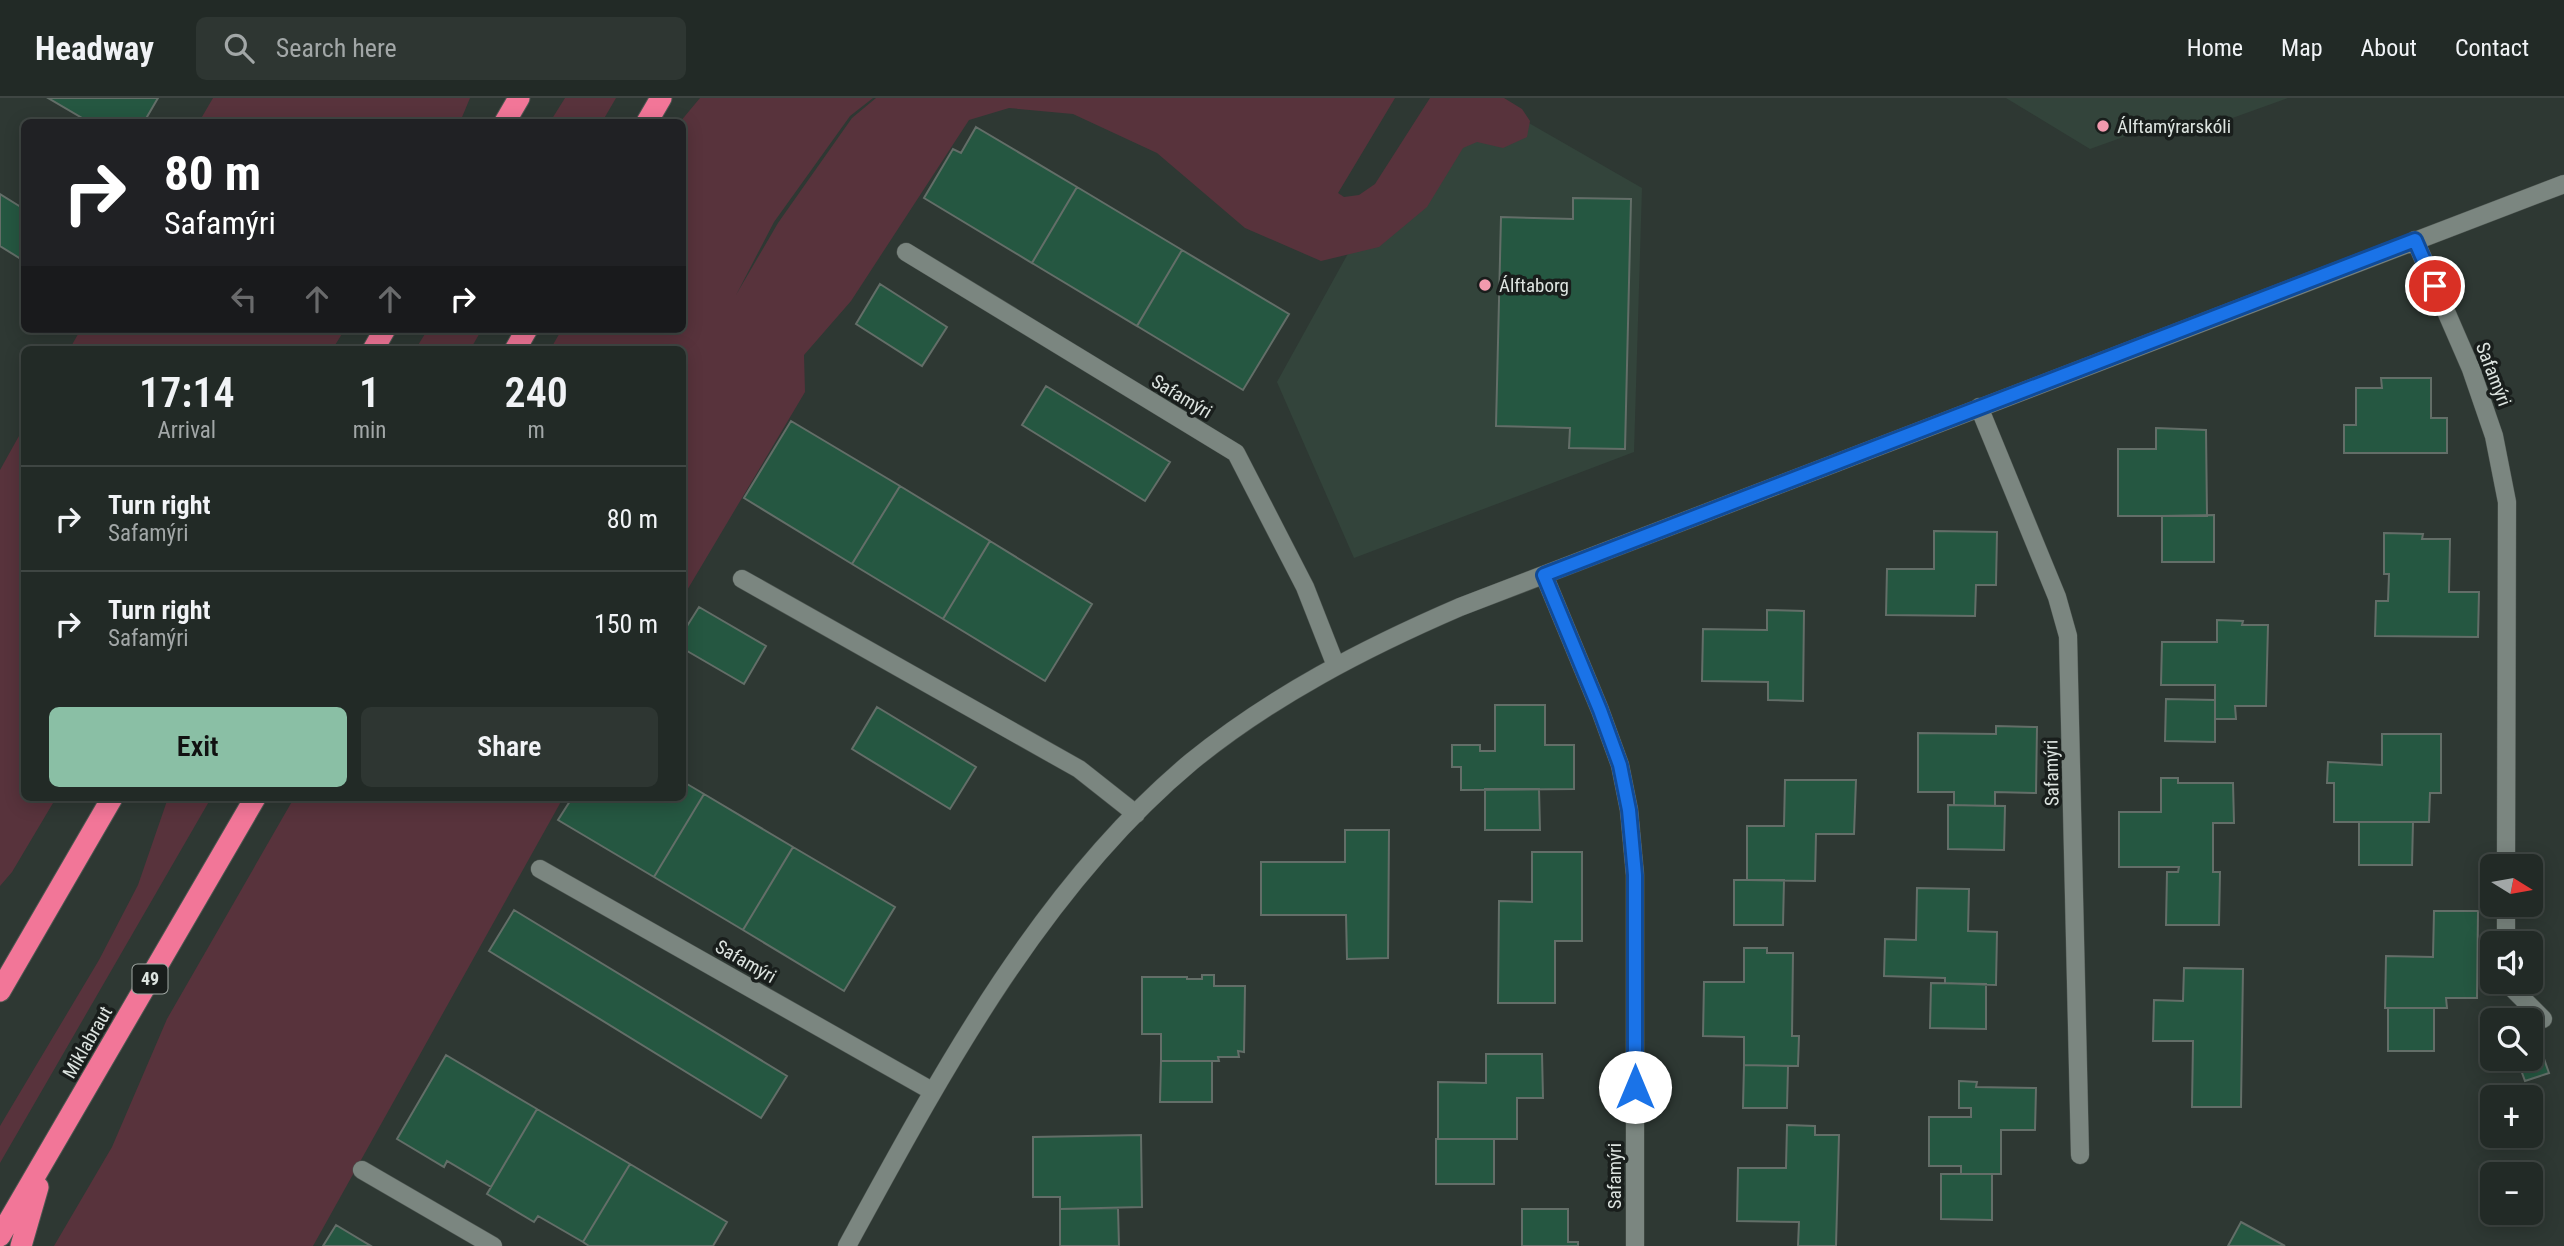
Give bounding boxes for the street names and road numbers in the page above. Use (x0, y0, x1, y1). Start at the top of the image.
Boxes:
street label: Safamýri (2471, 339, 2516, 409)
street label: Safamýri (1147, 369, 1216, 423)
street label: Safamýri (2039, 740, 2064, 806)
street label: Safamýri (711, 935, 780, 988)
road number: 49 (132, 964, 168, 994)
street label: Miklabraut (58, 1002, 117, 1082)
street label: Safamýri (1603, 1143, 1626, 1209)

